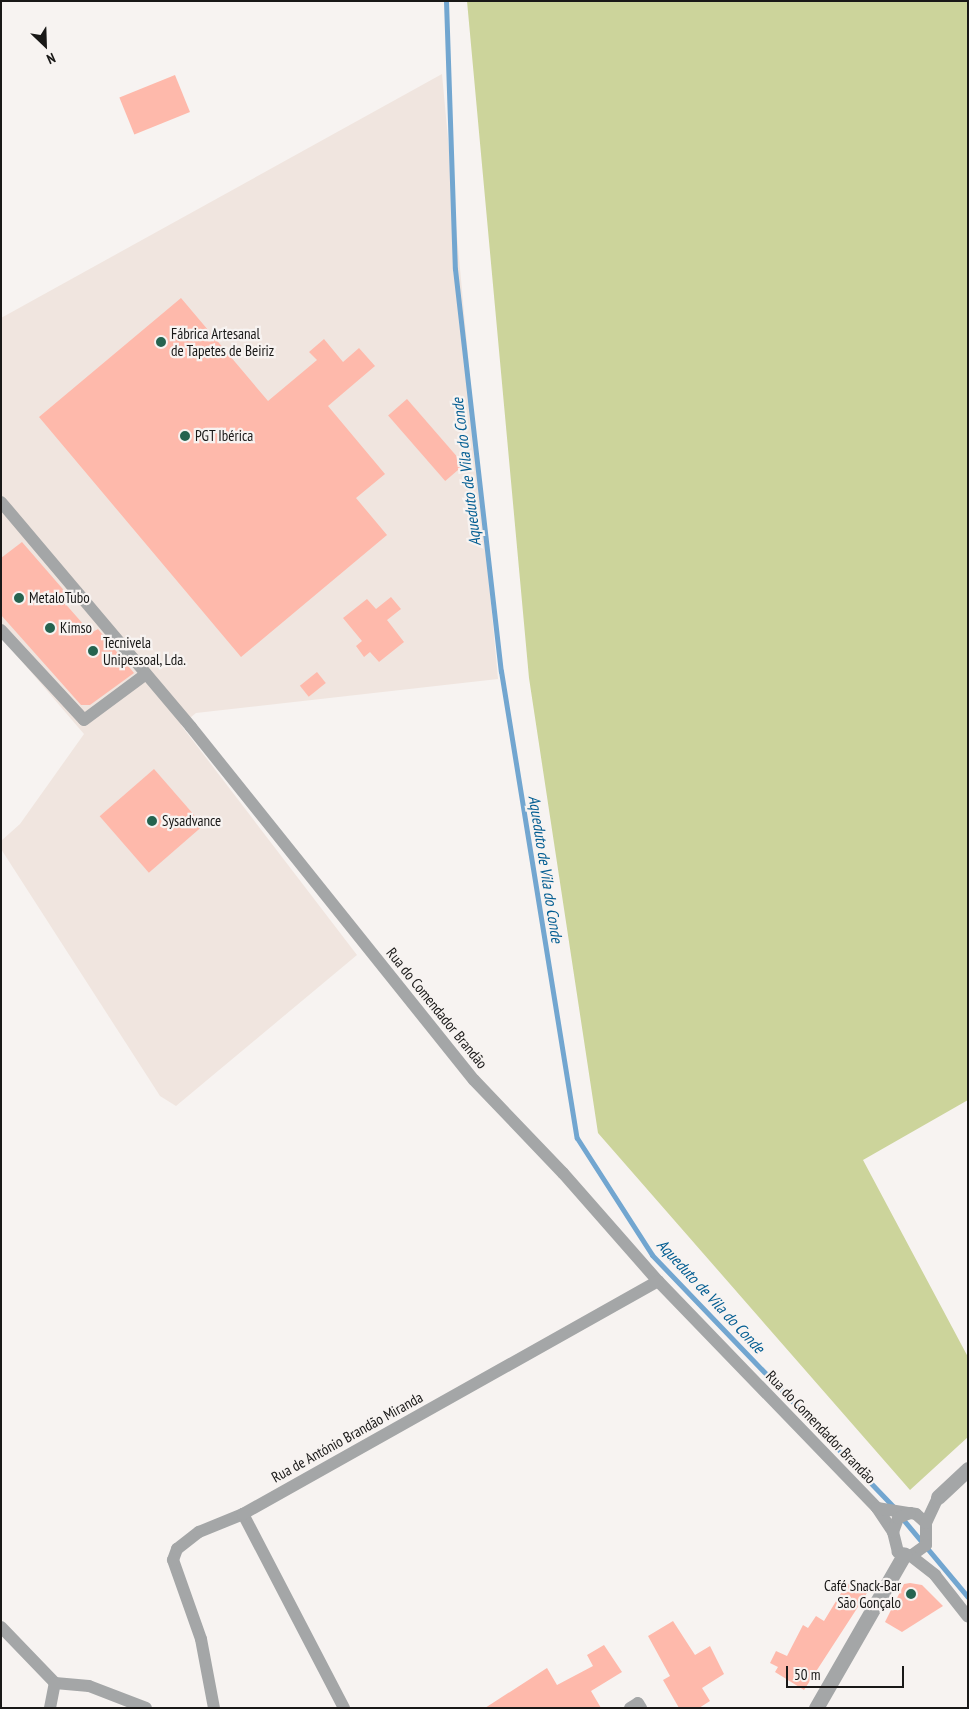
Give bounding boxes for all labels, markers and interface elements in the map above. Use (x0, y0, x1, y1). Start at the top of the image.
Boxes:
north arrow (20, 20, 70, 70)
text: N (44, 49, 58, 68)
place label: Fábrica Artesanal de Tapetes de Beiriz (171, 324, 275, 359)
marker: Fábrica Artesanal de Tapetes de Beiriz (155, 336, 167, 348)
water label: Aqueduto de Vila do Conde (447, 397, 485, 547)
place label: PGT Ibérica (195, 427, 254, 445)
marker: PGT Ibérica (179, 430, 191, 442)
place label: MetaloTubo (29, 589, 90, 607)
marker: MetaloTubo (13, 592, 25, 604)
place label: Kimso (60, 619, 92, 637)
marker: Kimso (44, 622, 56, 634)
place label: Tecnivela Unipessoal, Lda. (103, 633, 187, 668)
marker: Tecnivela Unipessoal, Lda. (87, 645, 99, 657)
water label: Aqueduto de Vila do Conde (525, 794, 567, 944)
place label: Sysadvance (162, 812, 221, 830)
marker: Sysadvance (146, 815, 158, 827)
street label: Rua do Comendador Brandão (383, 944, 491, 1072)
water label: Aqueduto de Vila do Conde (653, 1235, 769, 1357)
street label: Rua do Comendador Brandão (762, 1367, 880, 1487)
street label: Rua de António Brandão Miranda (268, 1388, 426, 1486)
place label: Café Snack-Bar São Gonçalo (824, 1576, 901, 1611)
marker: Café Snack-Bar São Gonçalo (905, 1588, 917, 1600)
scale bar (789, 1656, 906, 1688)
text: 50 m (794, 1665, 820, 1684)

